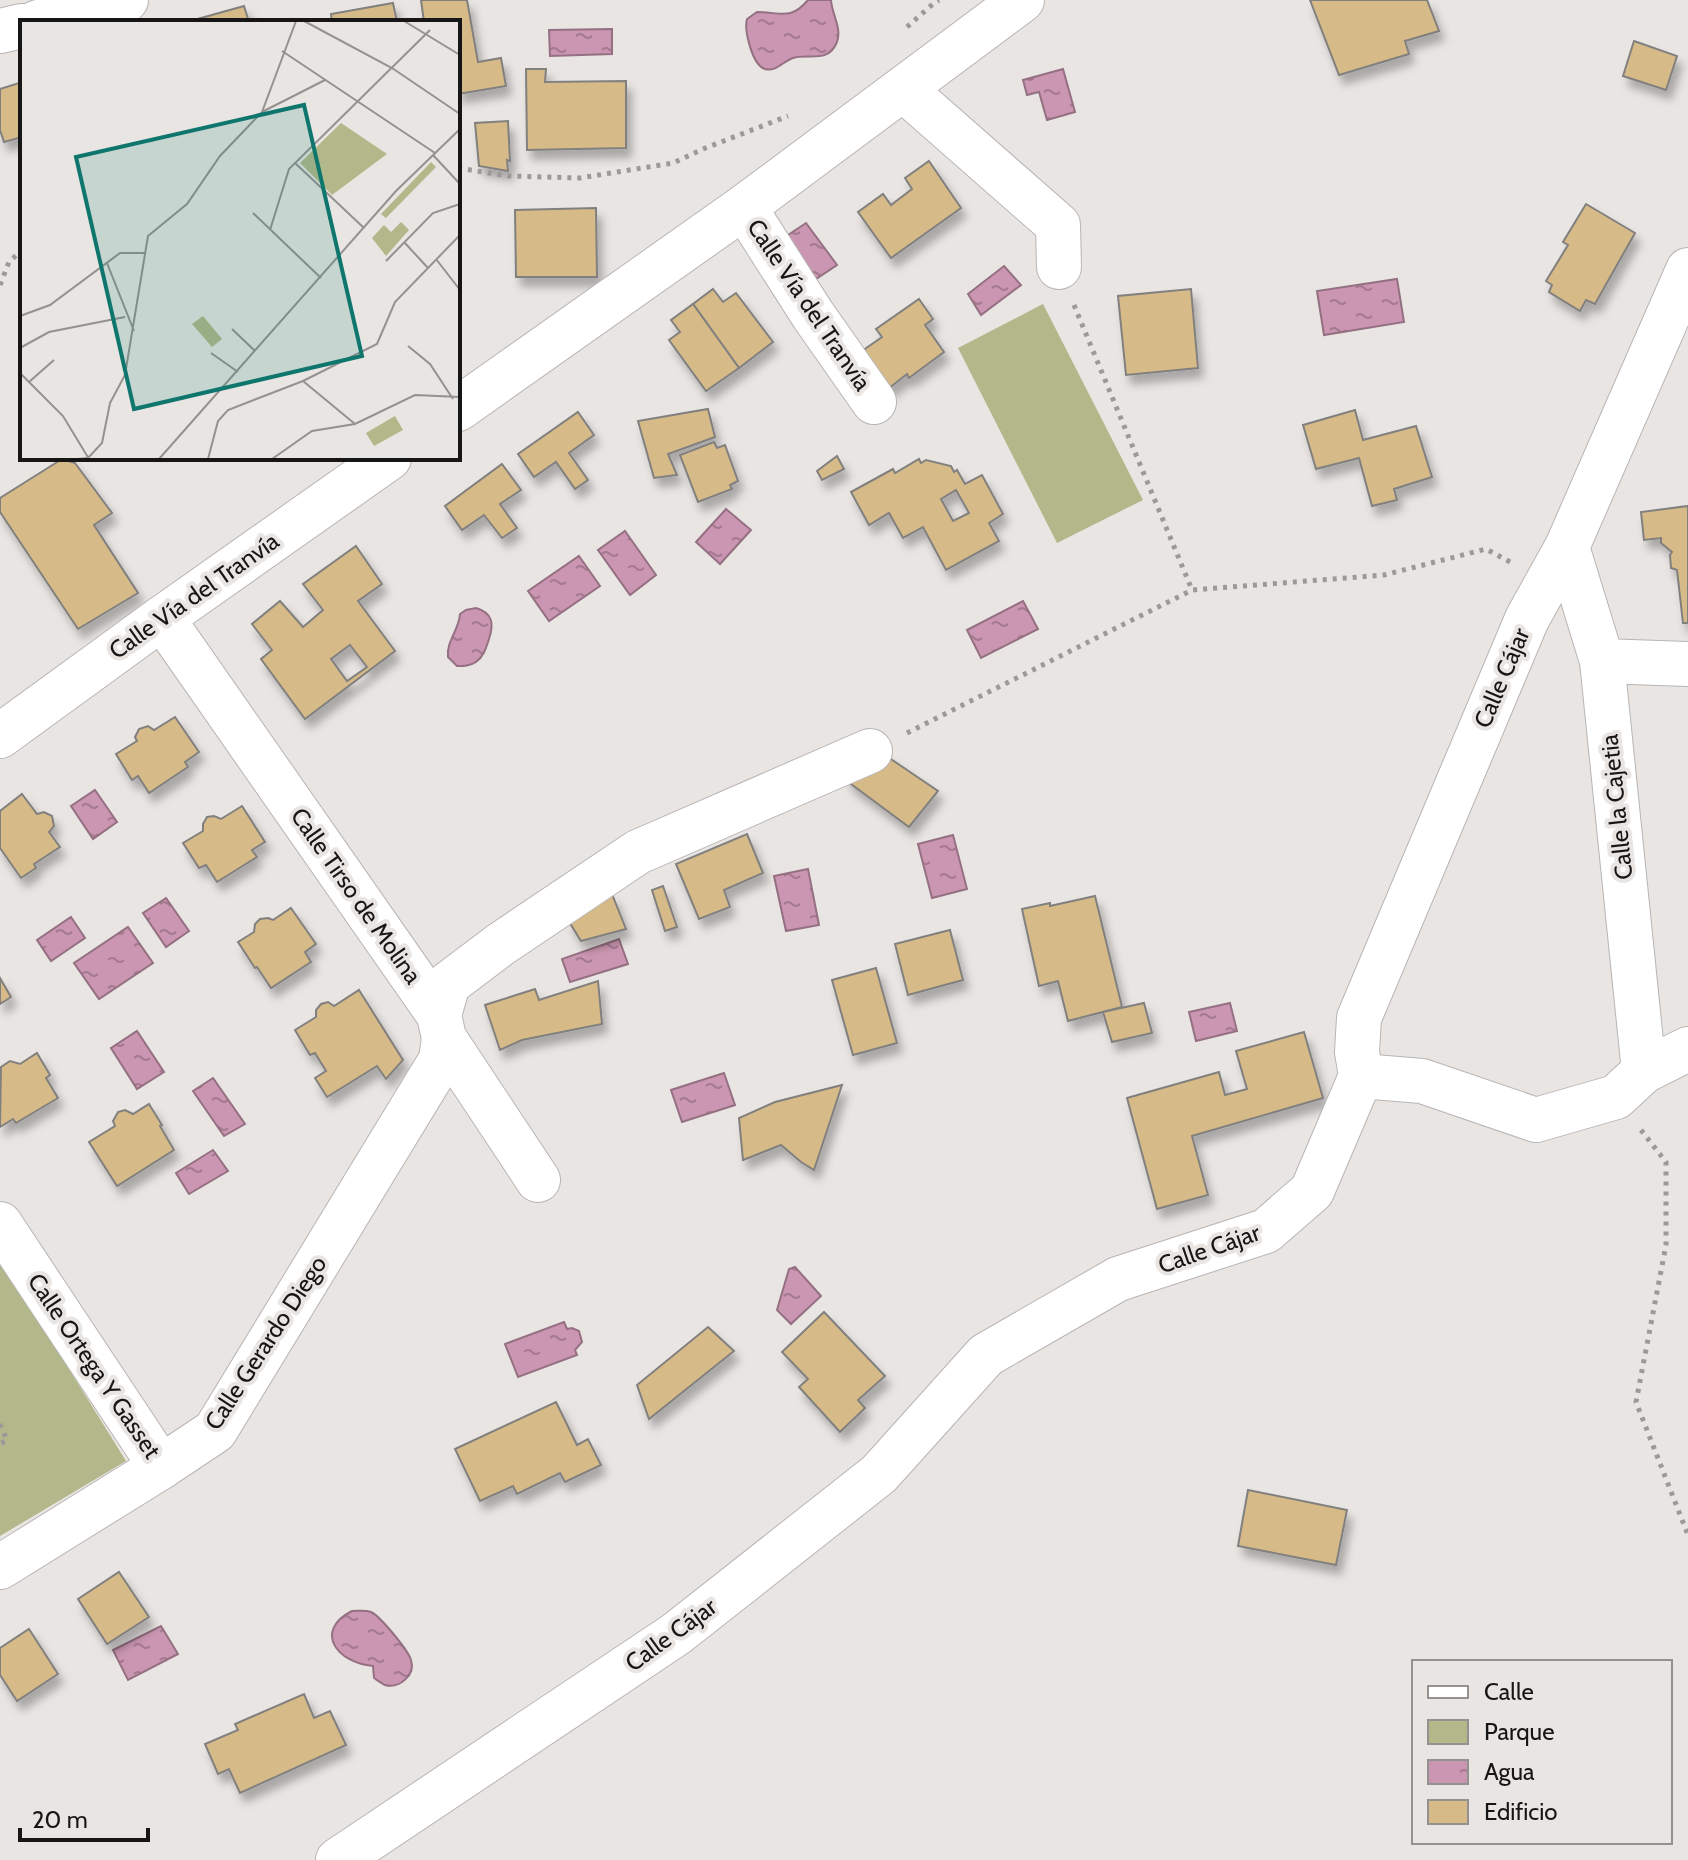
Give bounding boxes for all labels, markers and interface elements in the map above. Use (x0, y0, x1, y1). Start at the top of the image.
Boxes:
inset map (20, 20, 460, 460)
street label: Calle Vía del Tranvía (741, 213, 878, 396)
street label: Calle Vía del Tranvía (103, 526, 285, 665)
street label: Calle Cájar (1468, 623, 1536, 732)
street label: Calle la Cajetia (1594, 732, 1639, 881)
street label: Calle Tirso de Molina (285, 802, 428, 990)
street label: Calle Cájar (1154, 1217, 1264, 1279)
street label: Calle Gerardo Diego (199, 1250, 333, 1435)
street label: Calle Ortega Y Gasset (22, 1268, 167, 1464)
street label: Calle Cájar (619, 1592, 722, 1677)
legend (1412, 1660, 1672, 1844)
text: Calle (1484, 1677, 1534, 1706)
text: Parque (1484, 1717, 1554, 1746)
text: Agua (1484, 1757, 1535, 1786)
scale bar (20, 1792, 148, 1842)
text: Edificio (1484, 1797, 1558, 1826)
text: 20 m (32, 1805, 88, 1834)

